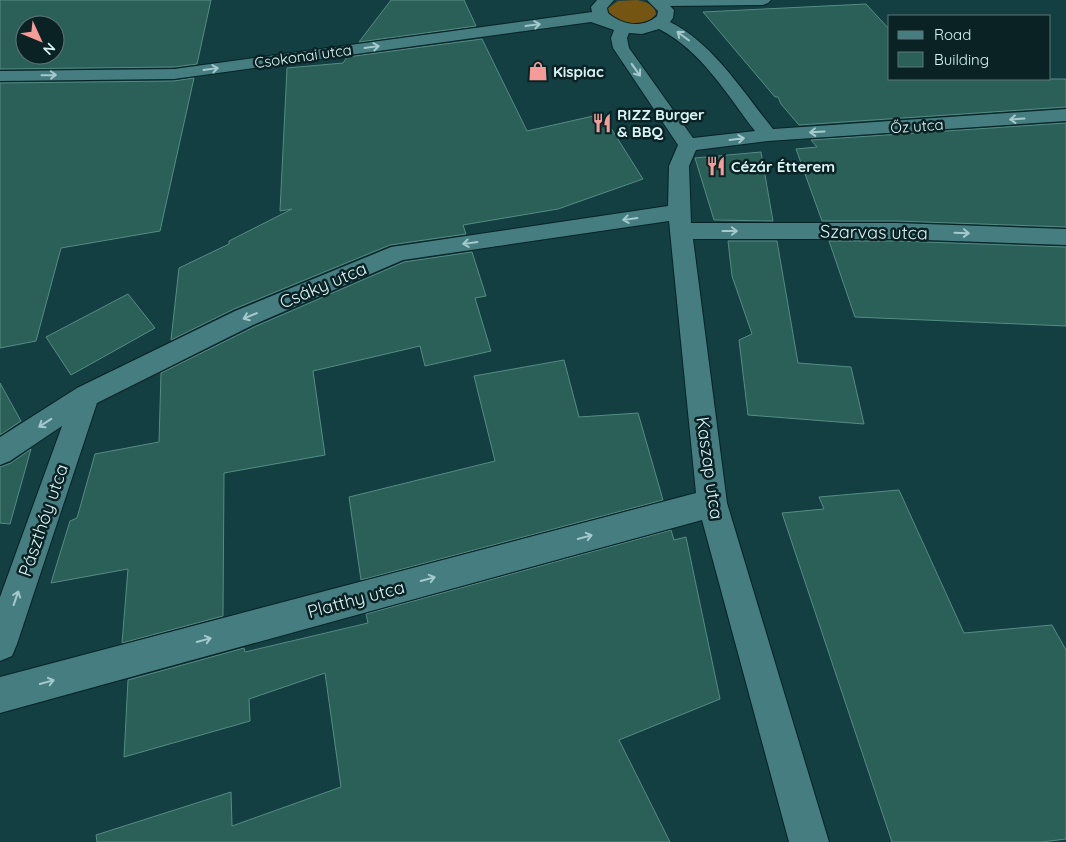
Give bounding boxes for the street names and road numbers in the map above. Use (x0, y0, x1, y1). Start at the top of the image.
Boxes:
street label: Csokonai utca (253, 40, 353, 72)
street label: Őz utca (890, 115, 944, 137)
street label: Szarvas utca (820, 220, 928, 244)
street label: Csáky utca (276, 256, 370, 314)
street label: Kaszap utca (691, 415, 729, 521)
street label: Pászthóy utca (13, 461, 73, 579)
street label: Platthy utca (305, 575, 407, 623)

